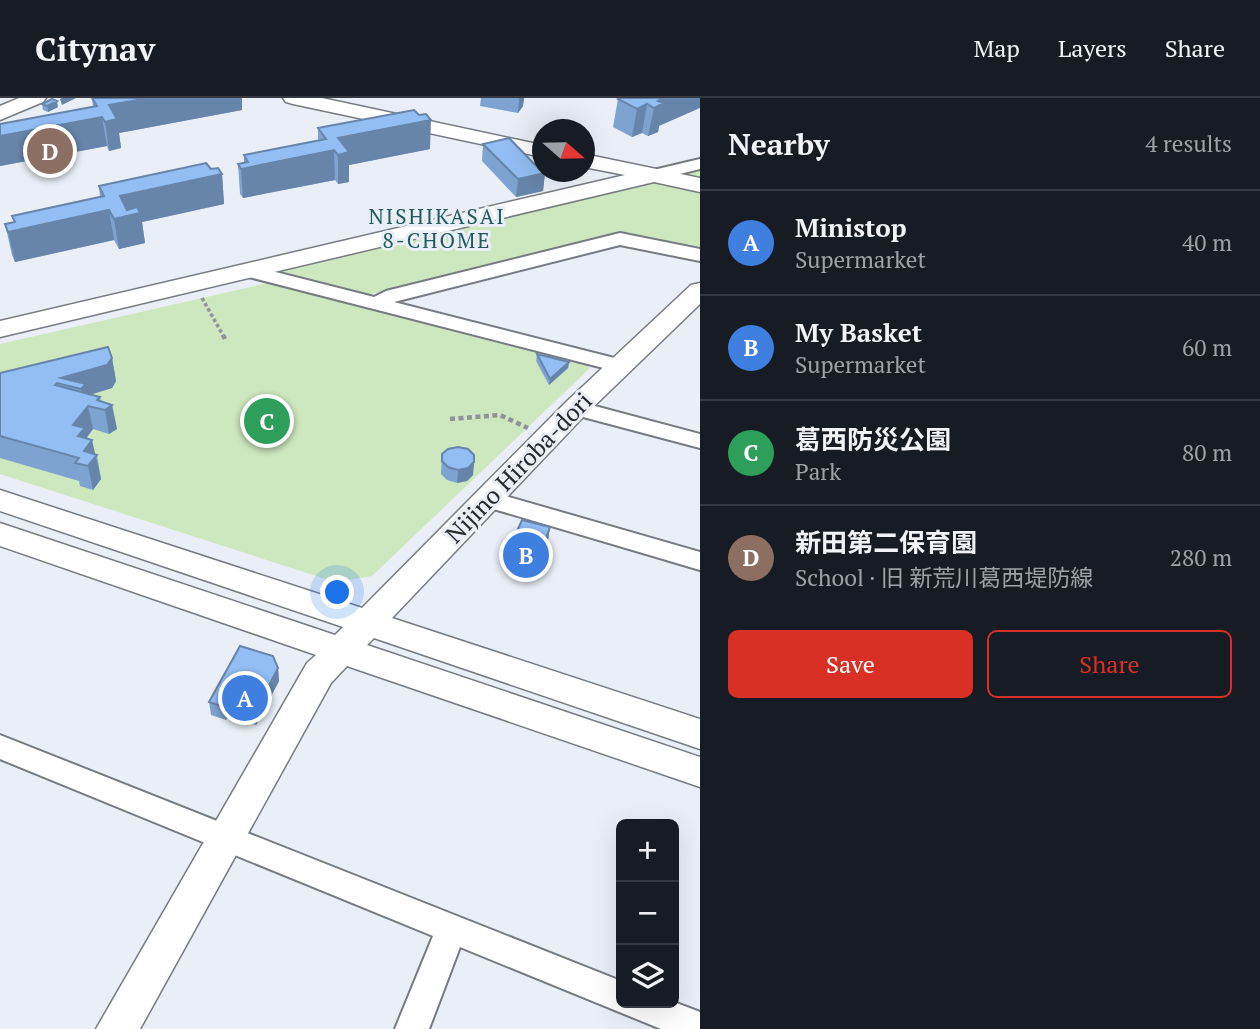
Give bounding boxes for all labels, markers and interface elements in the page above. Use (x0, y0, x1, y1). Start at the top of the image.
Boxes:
text: Citynav (35, 27, 155, 70)
text: Map (973, 32, 1020, 64)
text: Layers (1058, 32, 1127, 64)
text: Share (1165, 32, 1225, 64)
north arrow (532, 119, 595, 182)
text: Nearby (728, 124, 830, 164)
pin: D (27, 125, 73, 177)
text: 4 results (1145, 128, 1232, 159)
district label: NISHIKASAI 8-CHOME (368, 202, 506, 254)
text: Ministop (795, 210, 907, 244)
text: A (743, 227, 759, 258)
text: 40 m (1182, 227, 1232, 258)
text: Supermarket (795, 244, 926, 275)
text: My Basket (795, 315, 922, 349)
text: B (744, 332, 758, 363)
text: 60 m (1182, 332, 1232, 363)
text: Supermarket (795, 349, 926, 380)
street label: Nijino Hiroba-dori (438, 385, 599, 550)
pin: C (244, 395, 290, 447)
text: 葛西防災公園 (795, 422, 951, 456)
text: C (744, 437, 759, 468)
text: 80 m (1182, 437, 1232, 468)
text: Park (795, 456, 841, 487)
text: 新田第二保育園 (795, 525, 977, 559)
pin: B (503, 529, 549, 581)
text: D (743, 542, 759, 573)
text: 280 m (1170, 542, 1232, 573)
text: School · 旧 新荒川葛西堤防線 (795, 562, 1093, 593)
your location (320, 575, 354, 609)
button: Save (728, 630, 973, 698)
button: Share (987, 630, 1232, 698)
pin: A (222, 672, 268, 724)
map controls (616, 819, 679, 1008)
button: + (616, 819, 679, 882)
button: − (616, 882, 679, 945)
button: layers (616, 945, 679, 1008)

